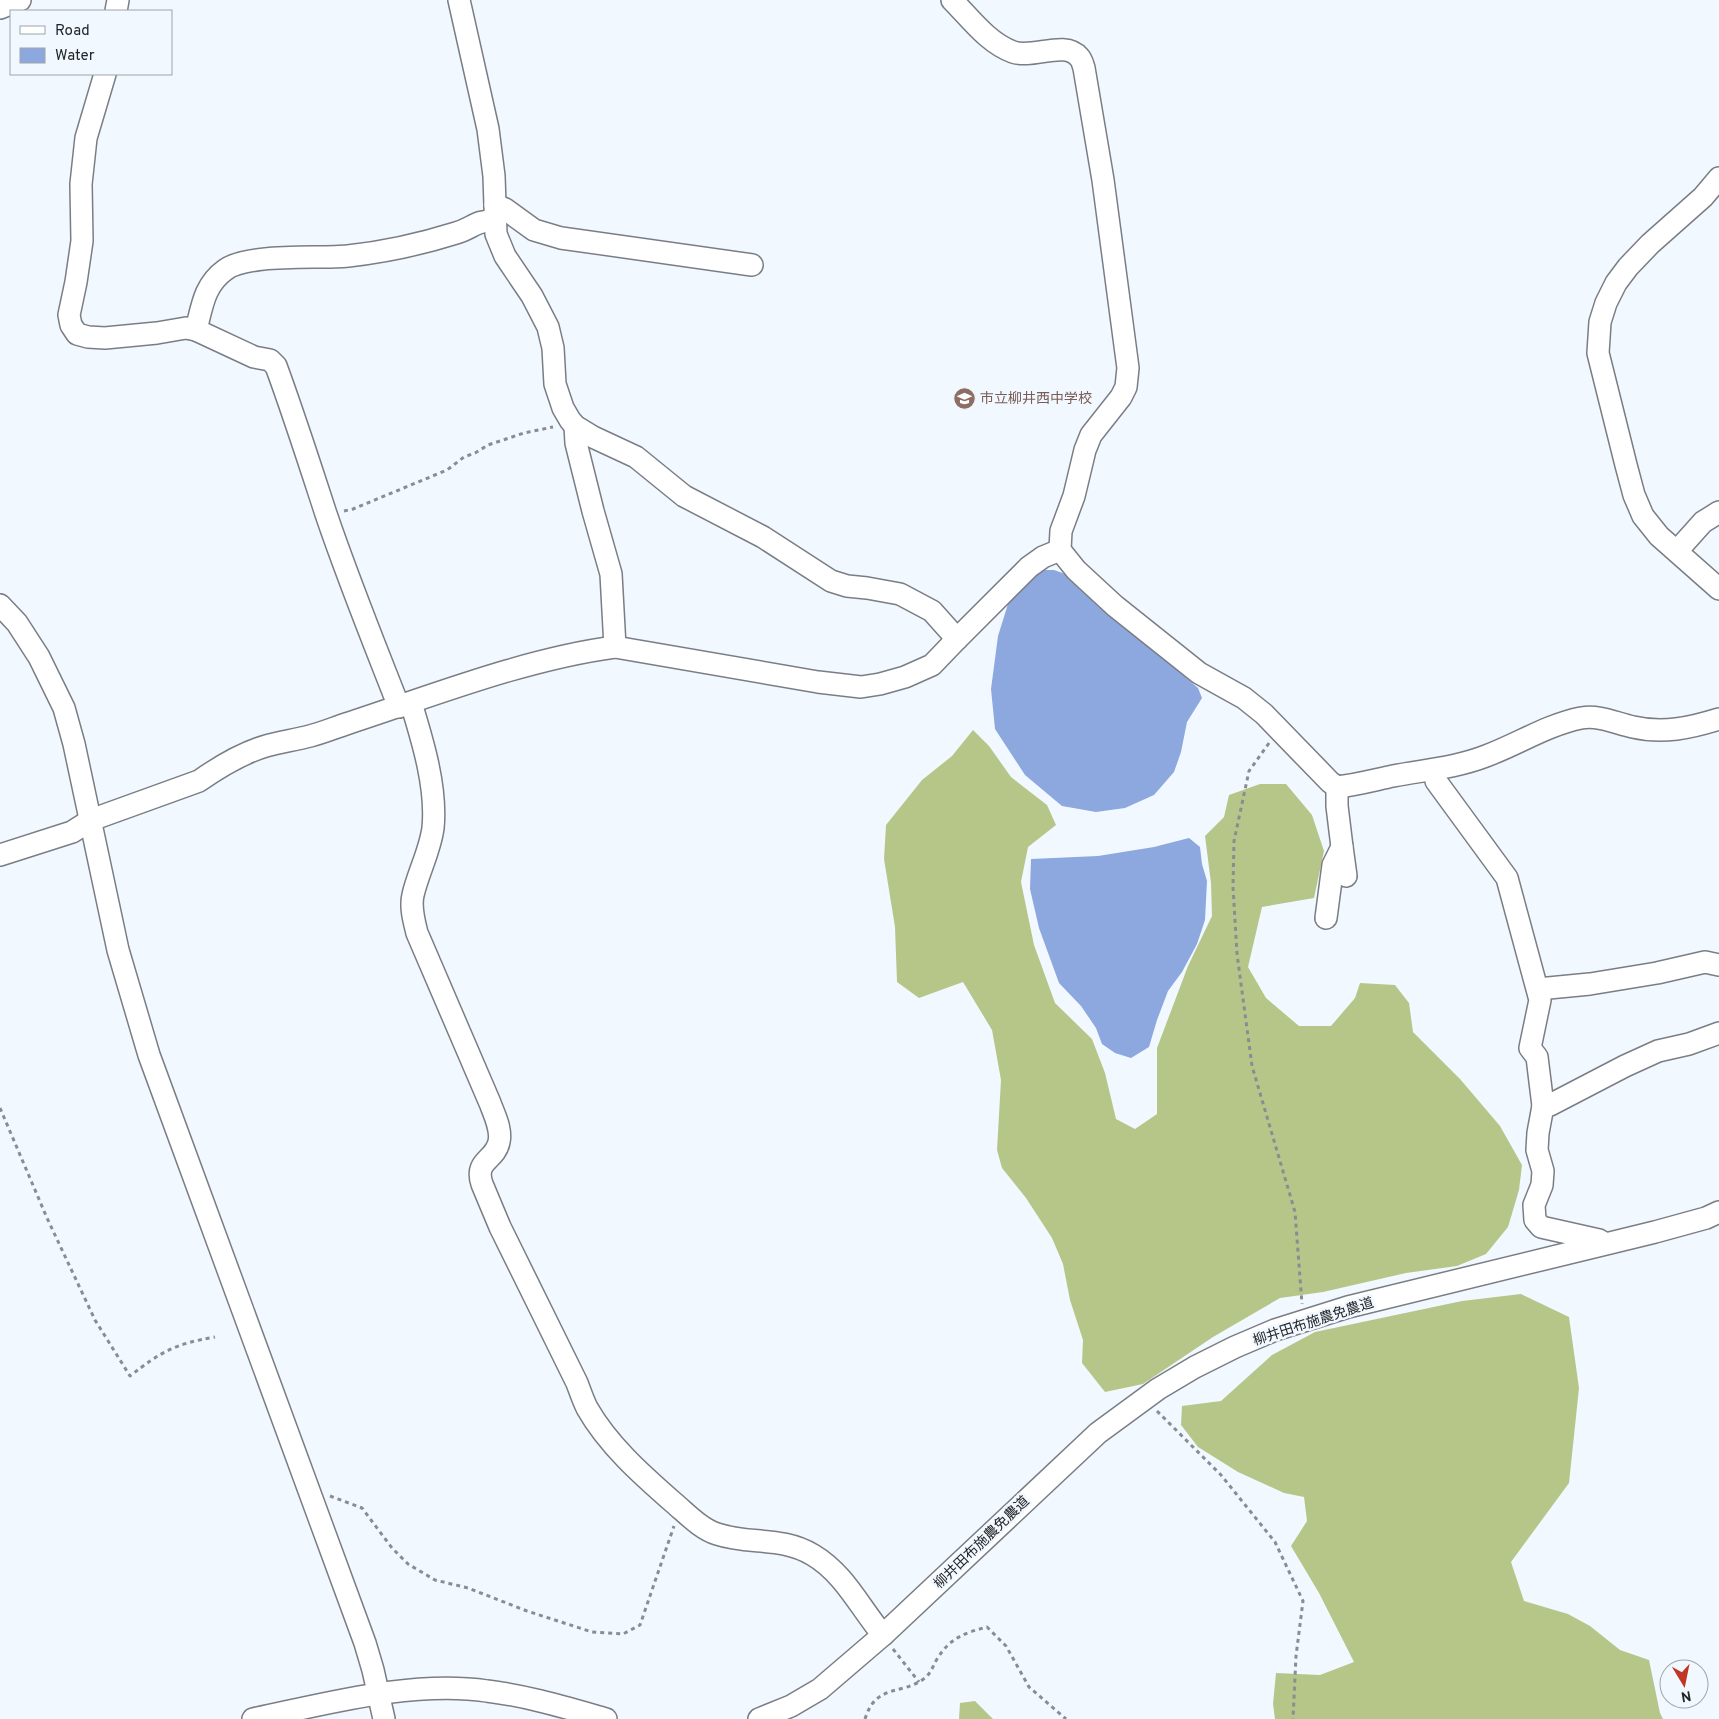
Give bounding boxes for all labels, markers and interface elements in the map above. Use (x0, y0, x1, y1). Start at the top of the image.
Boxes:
legend (10, 10, 172, 75)
text: Road (55, 22, 90, 41)
text: Water (55, 47, 95, 66)
school or university icon: 市立柳井西中学校 (952, 386, 976, 410)
place label: 市立柳井西中学校 (980, 390, 1092, 408)
street label: 柳井田布施農免農道 (1251, 1294, 1376, 1350)
street label: 柳井田布施農免農道 (930, 1492, 1033, 1593)
north arrow (1659, 1659, 1709, 1709)
text: N (1680, 1686, 1692, 1705)

